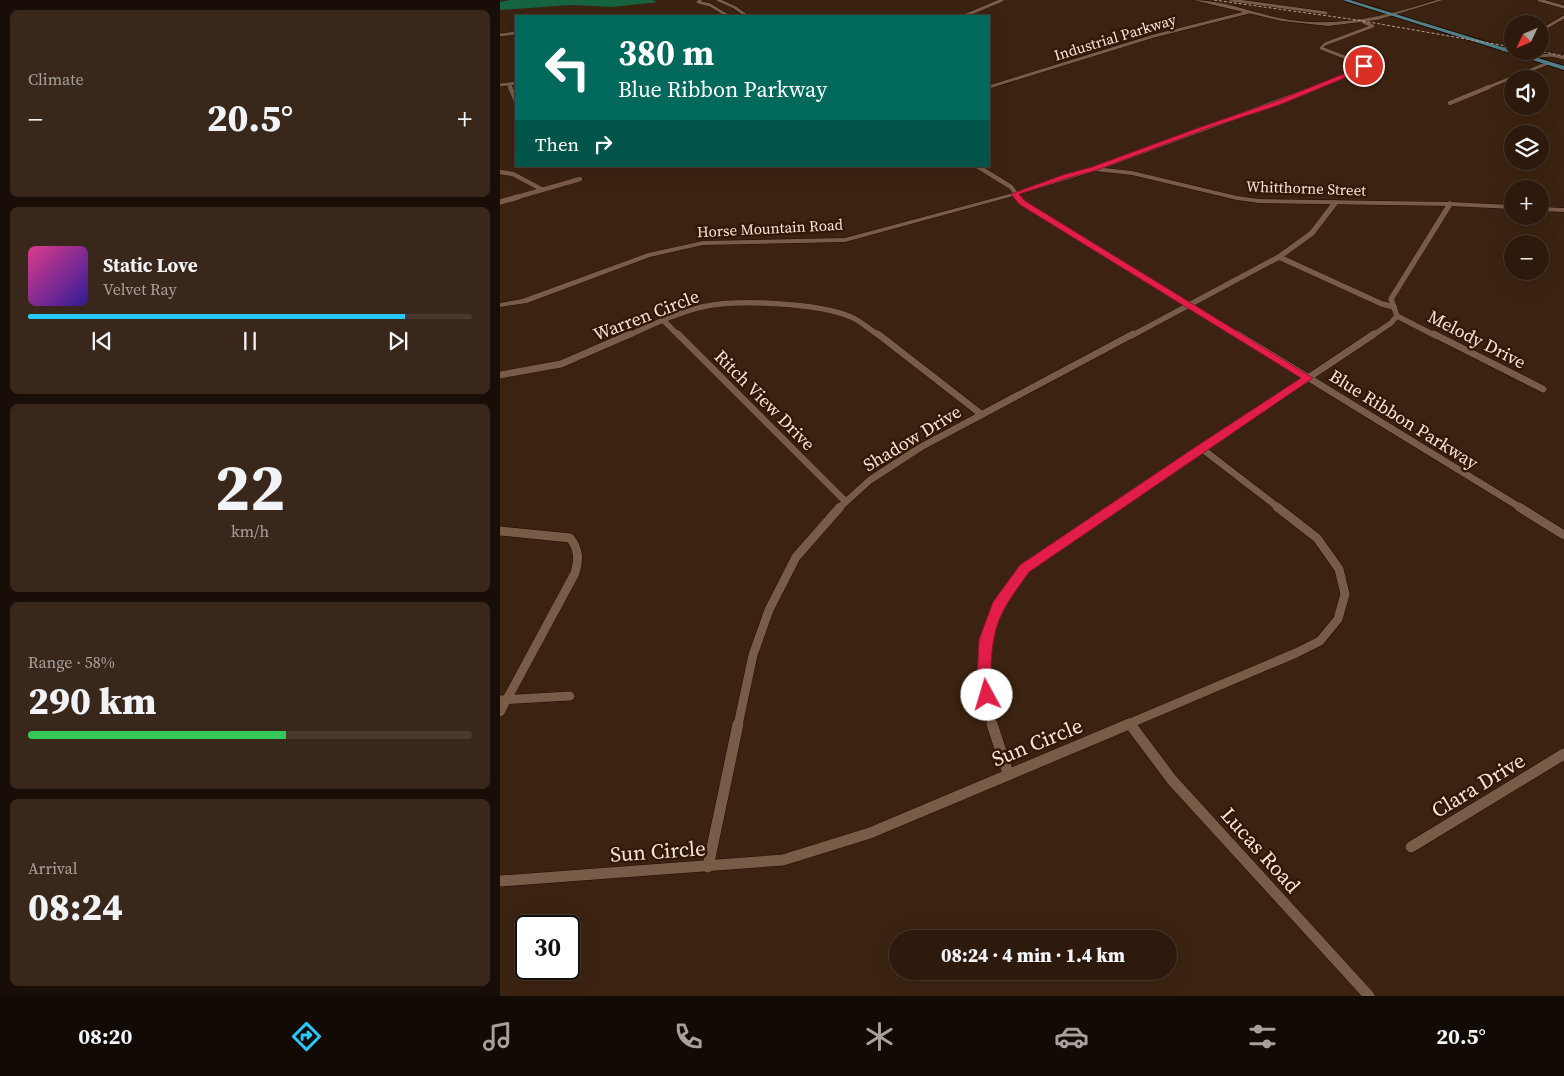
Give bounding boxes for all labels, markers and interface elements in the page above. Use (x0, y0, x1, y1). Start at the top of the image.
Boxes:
street label: Industrial Parkway (1051, 8, 1179, 66)
north arrow (1504, 15, 1549, 60)
map controls (1504, 15, 1549, 280)
text: 380 m (618, 29, 714, 77)
icon: left (535, 35, 600, 100)
pin (1343, 45, 1385, 87)
icon: arrive (1350, 52, 1378, 80)
text: Climate (28, 68, 84, 90)
button: sound (1504, 70, 1549, 115)
text: Blue Ribbon Parkway (618, 74, 827, 104)
text: 20.5° (207, 92, 293, 144)
text: − (28, 100, 43, 138)
text: + (457, 100, 472, 138)
button: layers (1504, 125, 1549, 170)
icon: right (589, 130, 617, 158)
text: Then (535, 131, 579, 157)
street label: Whitthorne Street (1245, 175, 1367, 201)
button: + (1504, 180, 1549, 225)
street label: Horse Mountain Road (696, 214, 844, 242)
button: − (1504, 235, 1549, 280)
text: Static Love (103, 252, 198, 278)
text: Velvet Ray (103, 278, 177, 300)
street label: Warren Circle (589, 283, 703, 347)
street label: Melody Drive (1424, 304, 1530, 374)
icon: previous (88, 327, 116, 355)
icon: pause (236, 327, 264, 355)
icon: next (384, 327, 412, 355)
street label: Ritch View Drive (709, 344, 821, 456)
street label: Blue Ribbon Parkway (1325, 363, 1484, 475)
street label: Shadow Drive (858, 399, 966, 477)
text: 22 (215, 443, 285, 532)
text: km/h (231, 520, 269, 542)
text: Range · 58% (28, 651, 115, 673)
position arrow (960, 668, 1012, 720)
text: 290 km (28, 675, 156, 727)
street label: Sun Circle (987, 711, 1087, 773)
street label: Clara Drive (1426, 746, 1530, 824)
street label: Lucas Road (1215, 801, 1307, 899)
street label: Sun Circle (609, 833, 707, 869)
text: Arrival (28, 857, 77, 879)
text: 08:24 (28, 881, 123, 933)
speed limit sign: 30 (515, 915, 580, 980)
text: 08:24 · 4 min · 1.4 km (941, 942, 1125, 968)
icon: directions (289, 1019, 324, 1054)
icon: music (480, 1019, 515, 1054)
icon: phone (671, 1019, 706, 1054)
icon: climate (862, 1019, 897, 1054)
icon: car (1054, 1019, 1089, 1054)
icon: filters (1245, 1019, 1280, 1054)
text: 08:20 (78, 1021, 132, 1051)
text: 20.5° (1436, 1021, 1486, 1051)

